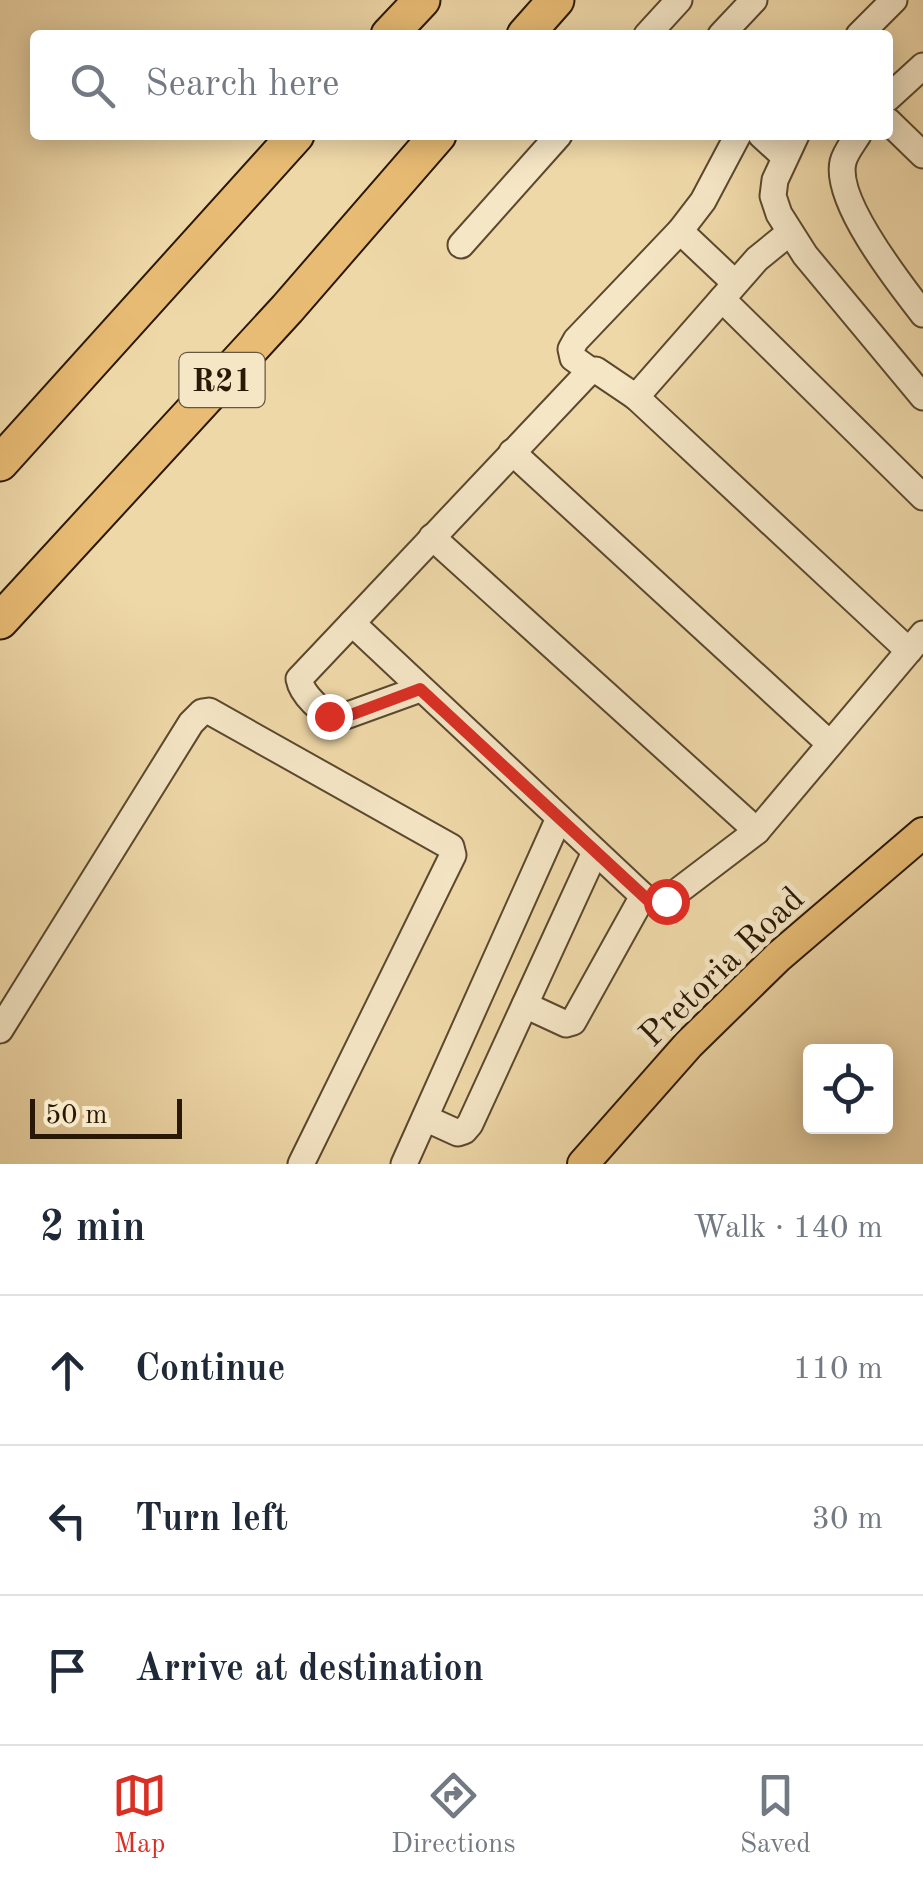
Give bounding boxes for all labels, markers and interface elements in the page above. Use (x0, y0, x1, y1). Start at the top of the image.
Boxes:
search box (30, 30, 893, 140)
icon: search (65, 58, 120, 113)
text: Search here (145, 66, 340, 104)
road number: R21 (180, 353, 264, 407)
route end (307, 694, 353, 740)
route start (644, 879, 690, 925)
street label: Pretoria Road (634, 881, 811, 1054)
map controls (803, 1044, 893, 1134)
button: locate (803, 1044, 893, 1134)
scale bar (30, 1094, 182, 1138)
text: 50 m (45, 1102, 108, 1130)
text: 2 min (40, 1208, 146, 1250)
text: Walk · 140 m (693, 1213, 883, 1245)
icon: ahead (40, 1343, 95, 1398)
text: Continue (135, 1351, 285, 1389)
text: 110 m (793, 1354, 883, 1386)
icon: left (40, 1493, 95, 1548)
text: Turn left (135, 1501, 288, 1539)
text: 30 m (812, 1504, 883, 1536)
icon: arrive (40, 1643, 95, 1698)
text: Arrive at destination (135, 1651, 484, 1689)
tab: Map (112, 1768, 167, 1863)
tab: Directions (391, 1768, 516, 1863)
tab: Saved (740, 1768, 811, 1863)

